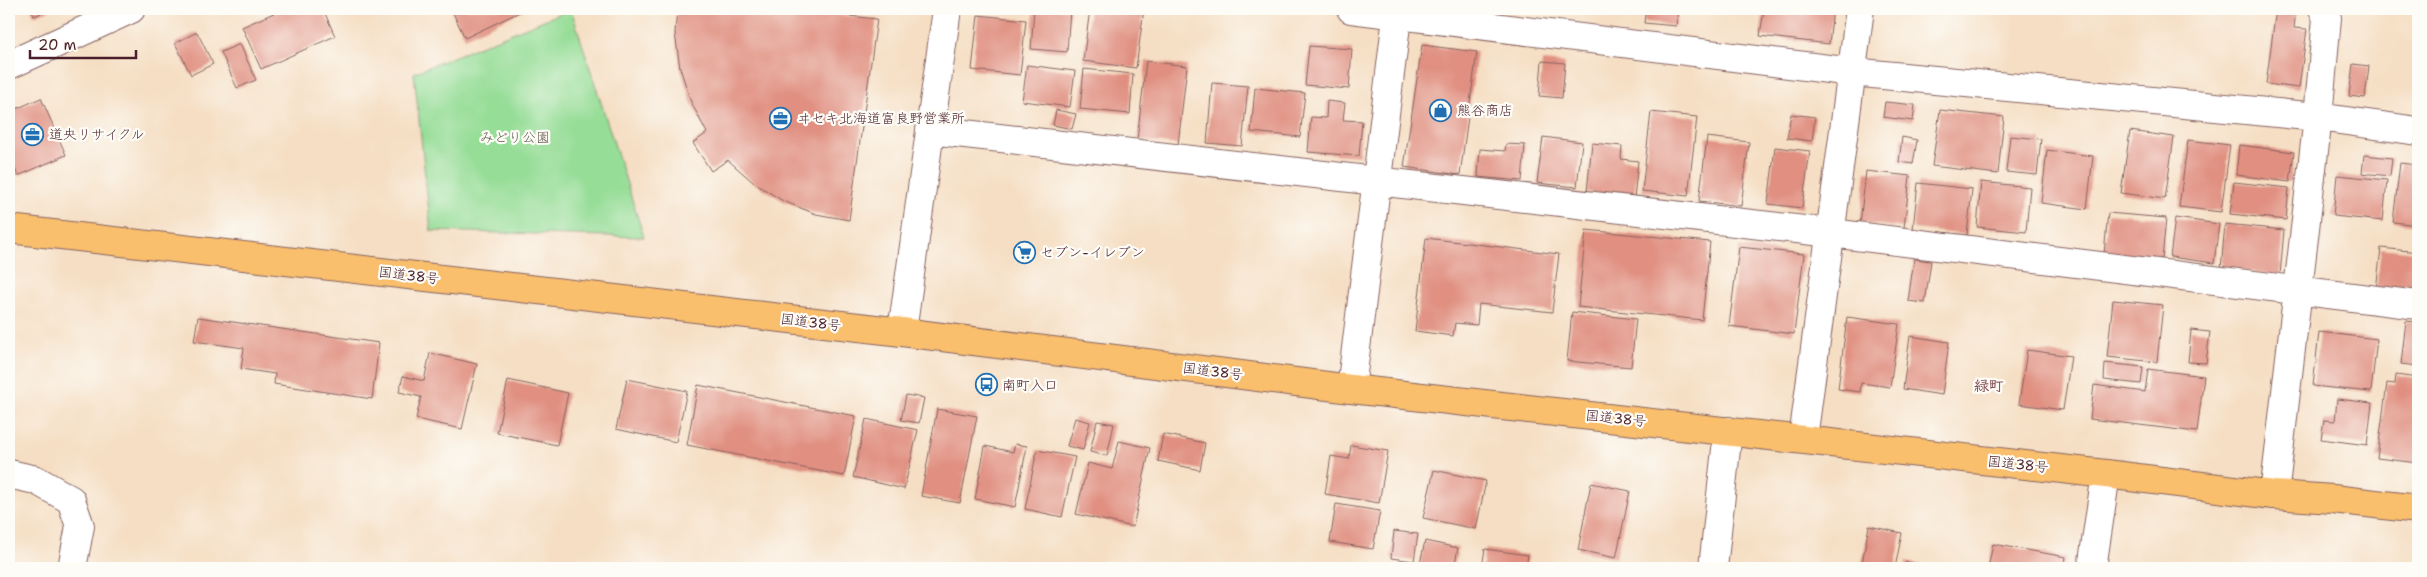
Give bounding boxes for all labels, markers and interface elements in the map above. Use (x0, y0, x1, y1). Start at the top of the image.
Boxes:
scale bar (30, 28, 136, 60)
text: 20 m (38, 35, 77, 55)
shop icon: 熊谷商店 (1429, 98, 1453, 122)
place label: 熊谷商店 (1457, 101, 1513, 119)
office icon: ヰセキ北海道富良野営業所 (769, 106, 793, 130)
place label: ヰセキ北海道富良野営業所 (797, 109, 965, 127)
office icon: 道央リサイクル (21, 122, 45, 146)
place label: 道央リサイクル (49, 125, 145, 143)
park label: みどり公園 (480, 128, 550, 146)
supermarket icon: セブン-イレブン (1012, 240, 1036, 264)
place label: セブン-イレブン (1040, 243, 1145, 261)
street label: 国道38号 (378, 262, 440, 288)
street label: 国道38号 (780, 309, 842, 335)
street label: 国道38号 (1182, 358, 1244, 384)
bus stop icon: 南町入口 (974, 373, 998, 397)
place label: 南町入口 (1002, 376, 1058, 394)
district label: 緑町 (1974, 376, 2004, 396)
street label: 国道38号 (1585, 406, 1647, 430)
street label: 国道38号 (1987, 452, 2049, 476)

